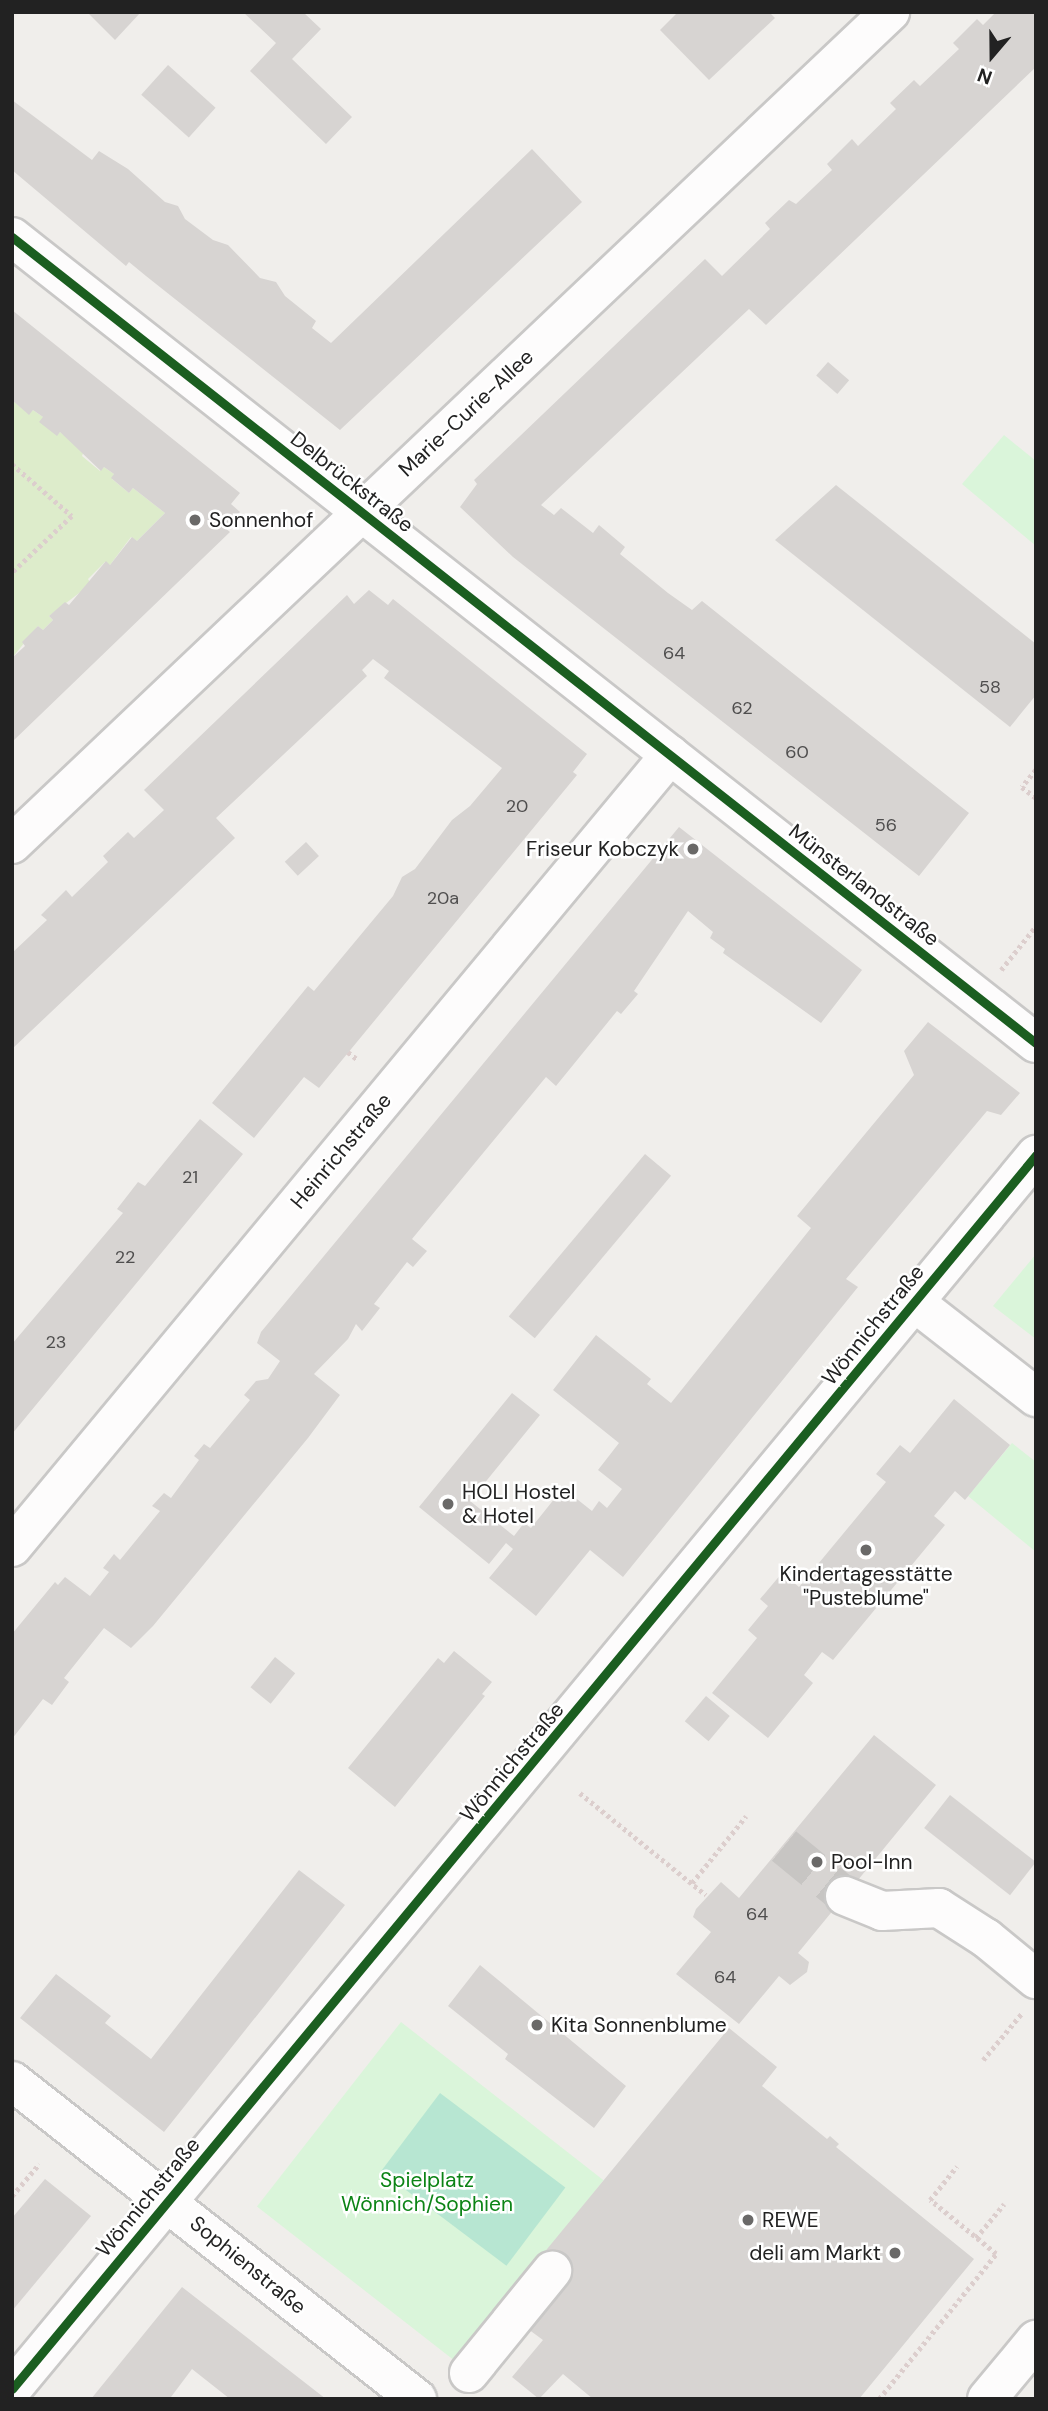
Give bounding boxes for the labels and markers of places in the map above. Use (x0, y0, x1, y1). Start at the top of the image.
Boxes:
place label: Sonnenhof (209, 507, 313, 533)
marker: Sonnenhof (187, 512, 203, 528)
place label: Friseur Kobczyk (526, 836, 679, 862)
marker: Friseur Kobczyk (685, 841, 701, 857)
place label: HOLI Hostel & Hotel (462, 1479, 576, 1529)
marker: HOLI Hostel & Hotel (440, 1496, 456, 1512)
marker: Kindertagesstätte "Pusteblume" (858, 1542, 874, 1558)
place label: Kindertagesstätte "Pusteblume" (779, 1561, 953, 1611)
place label: Pool-Inn (831, 1849, 913, 1875)
marker: Pool-Inn (809, 1854, 825, 1870)
place label: Kita Sonnenblume (551, 2012, 727, 2038)
marker: Kita Sonnenblume (529, 2017, 545, 2033)
place label: REWE (762, 2207, 819, 2233)
marker: REWE (740, 2212, 756, 2228)
place label: deli am Markt (749, 2240, 881, 2266)
marker: deli am Markt (887, 2245, 903, 2261)

